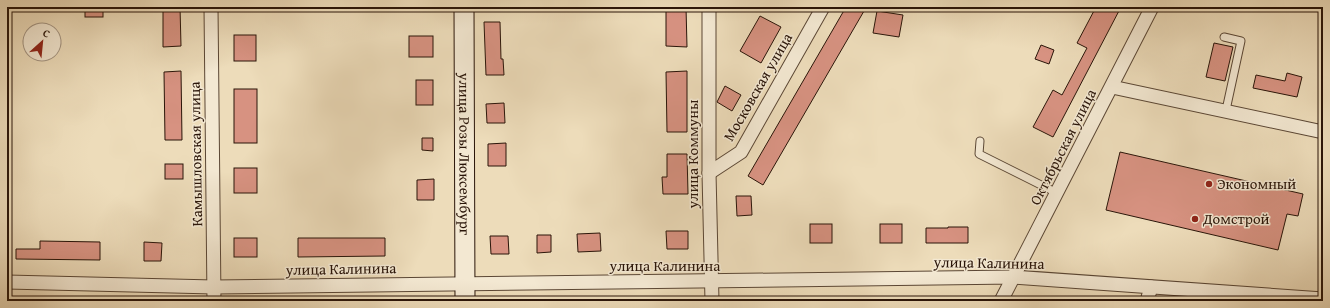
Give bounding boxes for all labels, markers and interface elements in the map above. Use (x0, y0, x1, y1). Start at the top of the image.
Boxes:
north arrow (22, 22, 62, 62)
text: С (40, 25, 53, 42)
street label: Московская улица (718, 28, 798, 145)
street label: улица Розы Люксембург (454, 72, 476, 236)
street label: Камышловская улица (184, 80, 207, 227)
street label: Октябрьская улица (1024, 84, 1101, 208)
street label: улица Коммуны (682, 99, 703, 209)
place label: Экономный (1217, 173, 1296, 194)
marker: Экономный (1204, 179, 1214, 189)
place label: Домстрой (1202, 208, 1270, 229)
marker: Домстрой (1190, 214, 1200, 224)
street label: улица Калинина (932, 251, 1045, 274)
street label: улица Калинина (609, 255, 721, 276)
street label: улица Калинина (284, 257, 397, 280)

